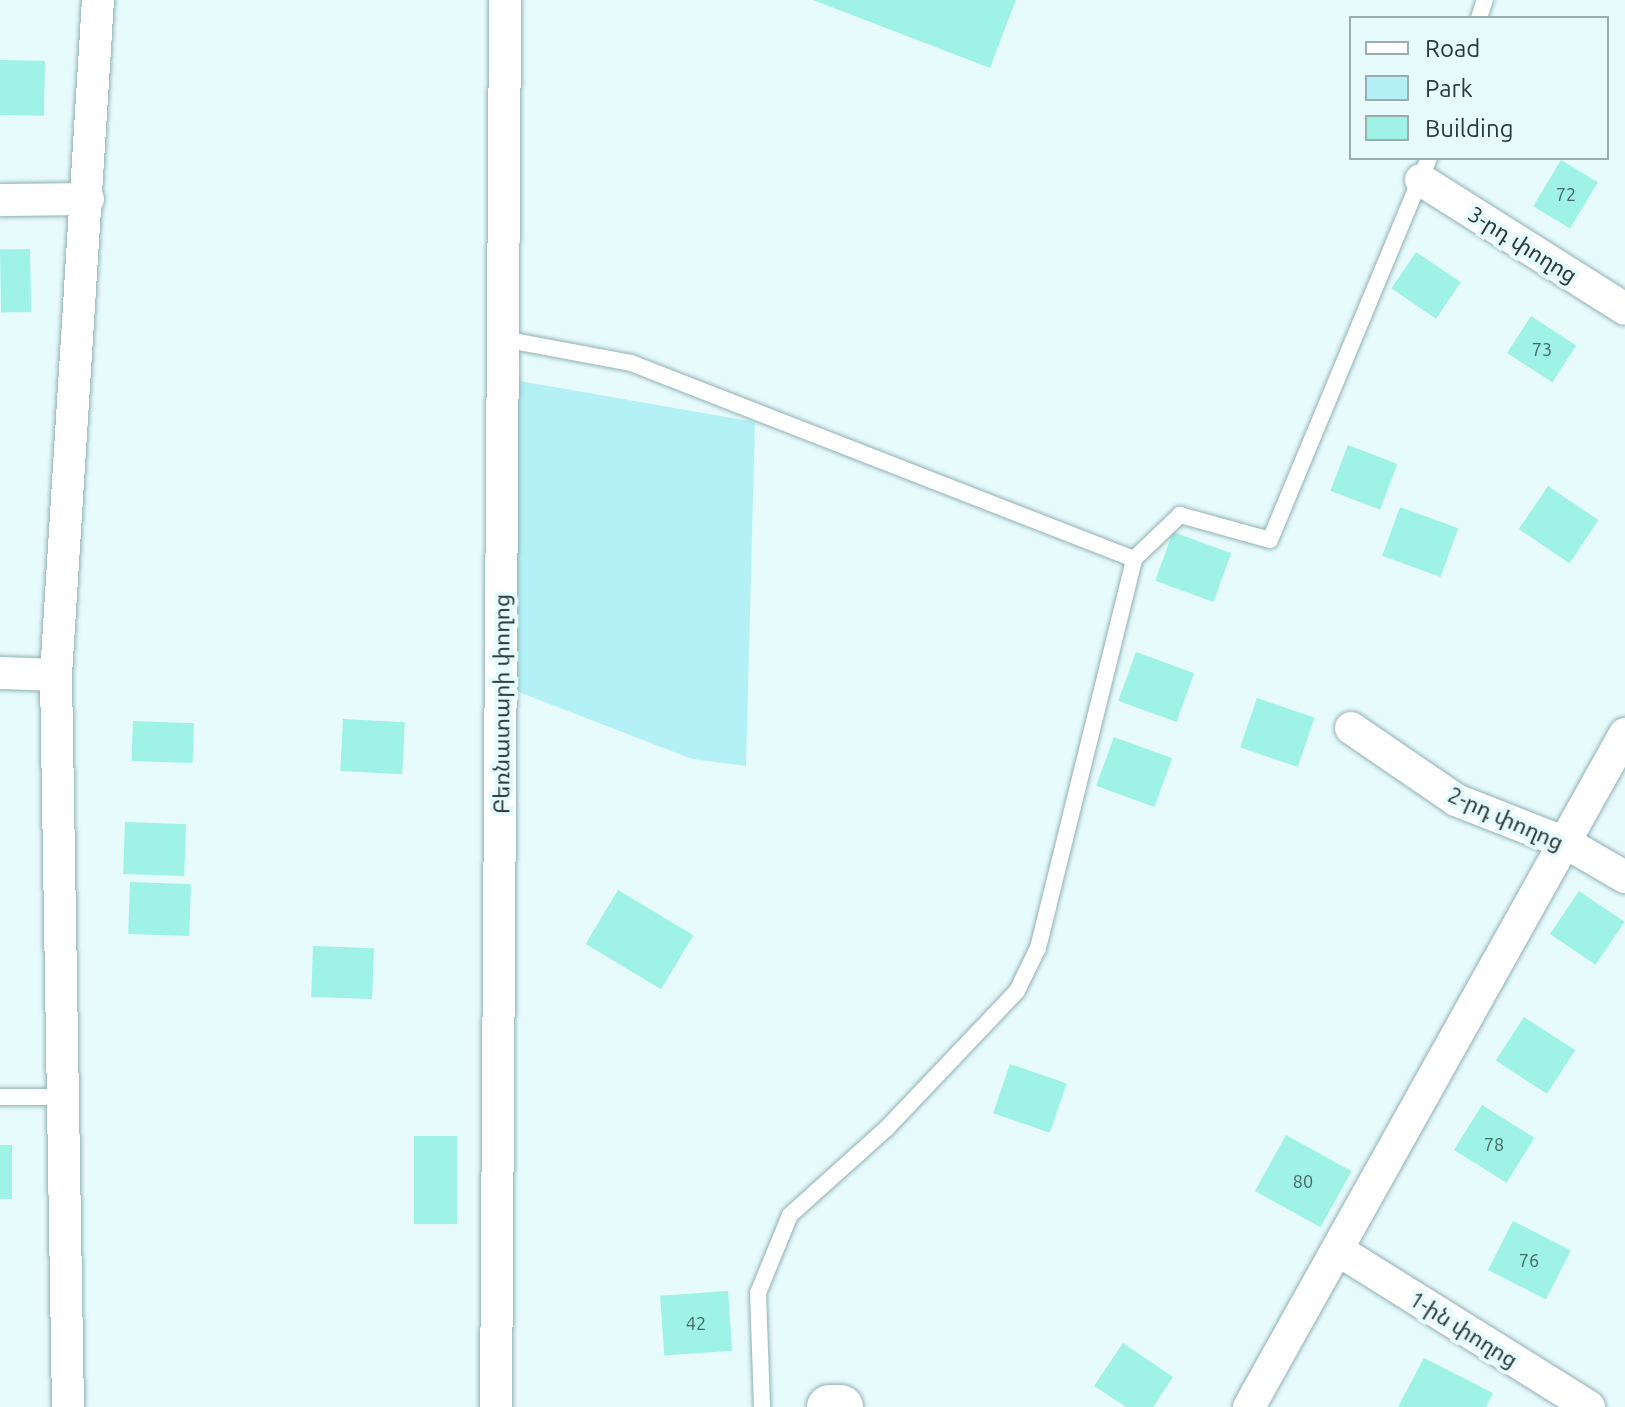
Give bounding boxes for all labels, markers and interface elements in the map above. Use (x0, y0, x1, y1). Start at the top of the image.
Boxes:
legend (1349, 16, 1609, 160)
text: Road (1425, 35, 1480, 62)
text: Park (1425, 75, 1473, 102)
text: Building (1425, 115, 1513, 142)
house number: 72 (1556, 183, 1576, 205)
street label: 3-րդ փողոց (1464, 200, 1582, 288)
house number: 73 (1532, 338, 1552, 360)
street label: Բեռնատարի փողոց (488, 594, 514, 814)
street label: 2-րդ փողոց (1444, 781, 1568, 855)
house number: 78 (1484, 1133, 1504, 1155)
house number: 80 (1293, 1170, 1313, 1192)
house number: 76 (1519, 1249, 1539, 1271)
street label: 1-ին փողոց (1405, 1285, 1523, 1373)
house number: 42 (686, 1312, 706, 1334)

